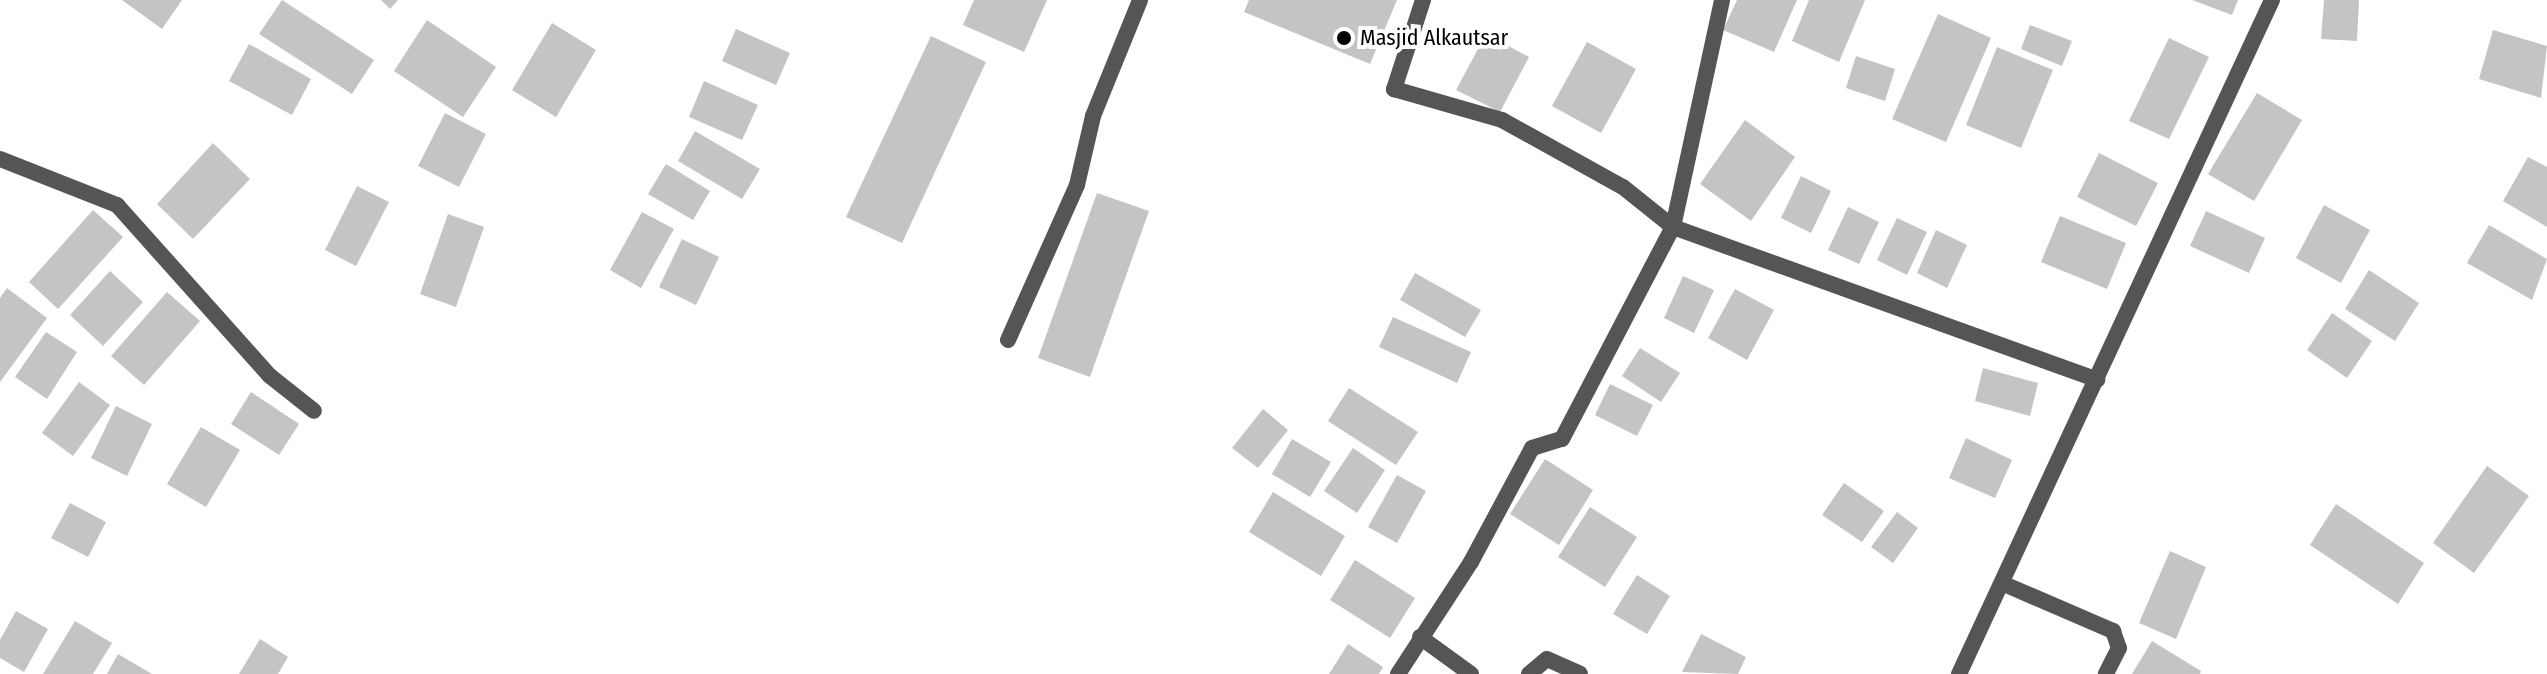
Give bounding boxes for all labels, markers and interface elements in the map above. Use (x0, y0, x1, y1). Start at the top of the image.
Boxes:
place label: Masjid Alkautsar (1360, 25, 1508, 51)
marker: Masjid Alkautsar (1335, 29, 1353, 47)

